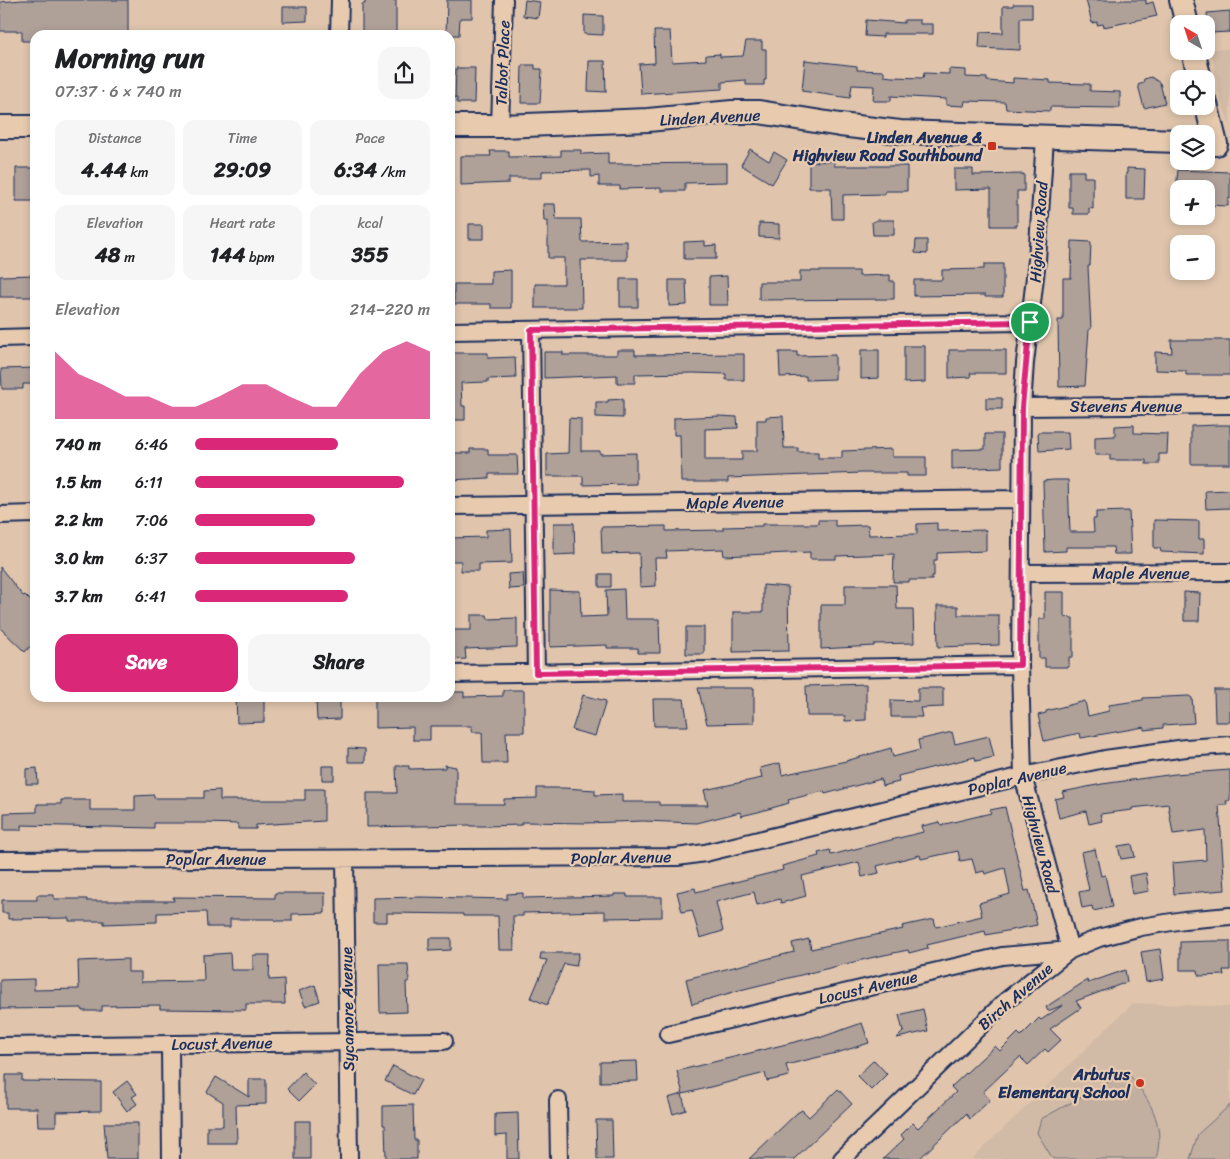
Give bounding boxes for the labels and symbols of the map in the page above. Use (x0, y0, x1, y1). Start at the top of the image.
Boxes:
north arrow (1170, 15, 1215, 60)
street label: Talbot Place (487, 20, 518, 106)
street label: Linden Avenue (659, 100, 761, 135)
place label: Linden Avenue & Highview Road Southbound (792, 123, 984, 170)
marker: Linden Avenue & Highview Road Southbound (986, 140, 998, 152)
street label: Highview Road (1021, 179, 1057, 284)
pin (1009, 301, 1051, 343)
street label: Stevens Avenue (1070, 392, 1182, 421)
street label: Maple Avenue (686, 487, 784, 518)
street label: Maple Avenue (1092, 559, 1190, 588)
street label: Poplar Avenue (965, 753, 1069, 804)
street label: Highview Road (1013, 791, 1068, 898)
street label: Poplar Avenue (570, 842, 672, 873)
street label: Poplar Avenue (166, 845, 266, 874)
street label: Sycamore Avenue (332, 946, 363, 1071)
street label: Birch Avenue (971, 955, 1060, 1038)
street label: Locust Avenue (816, 962, 921, 1013)
street label: Locust Avenue (171, 1028, 273, 1059)
place label: Arbutus Elementary School (998, 1060, 1131, 1107)
marker: Arbutus Elementary School (1134, 1077, 1146, 1089)

